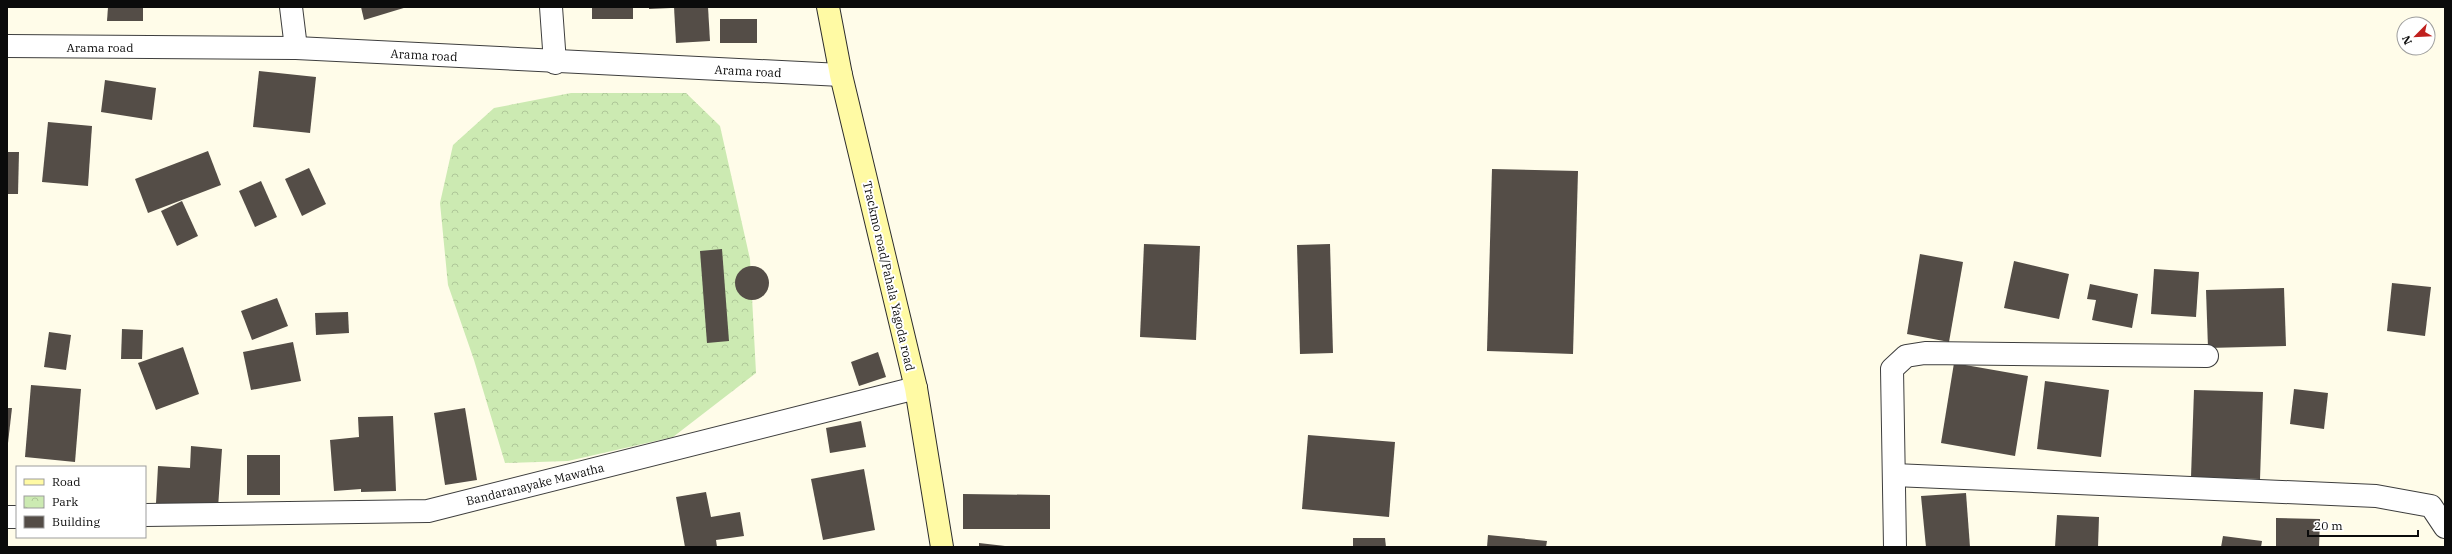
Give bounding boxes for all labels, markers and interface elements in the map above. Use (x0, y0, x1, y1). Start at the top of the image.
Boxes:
north arrow (2396, 16, 2436, 56)
text: N (2399, 33, 2415, 47)
street label: Arama road (67, 40, 133, 55)
street label: Arama road (390, 46, 458, 64)
street label: Arama road (714, 62, 782, 80)
street label: Trackmo road/Pahala Yagoda road (860, 180, 918, 372)
street label: Bandaranayake Mawatha (464, 459, 606, 508)
legend (16, 466, 146, 538)
text: Road (52, 474, 81, 489)
text: Park (52, 494, 78, 509)
scale bar (2308, 512, 2418, 538)
text: Building (52, 514, 100, 529)
text: 20 m (2314, 518, 2343, 533)

